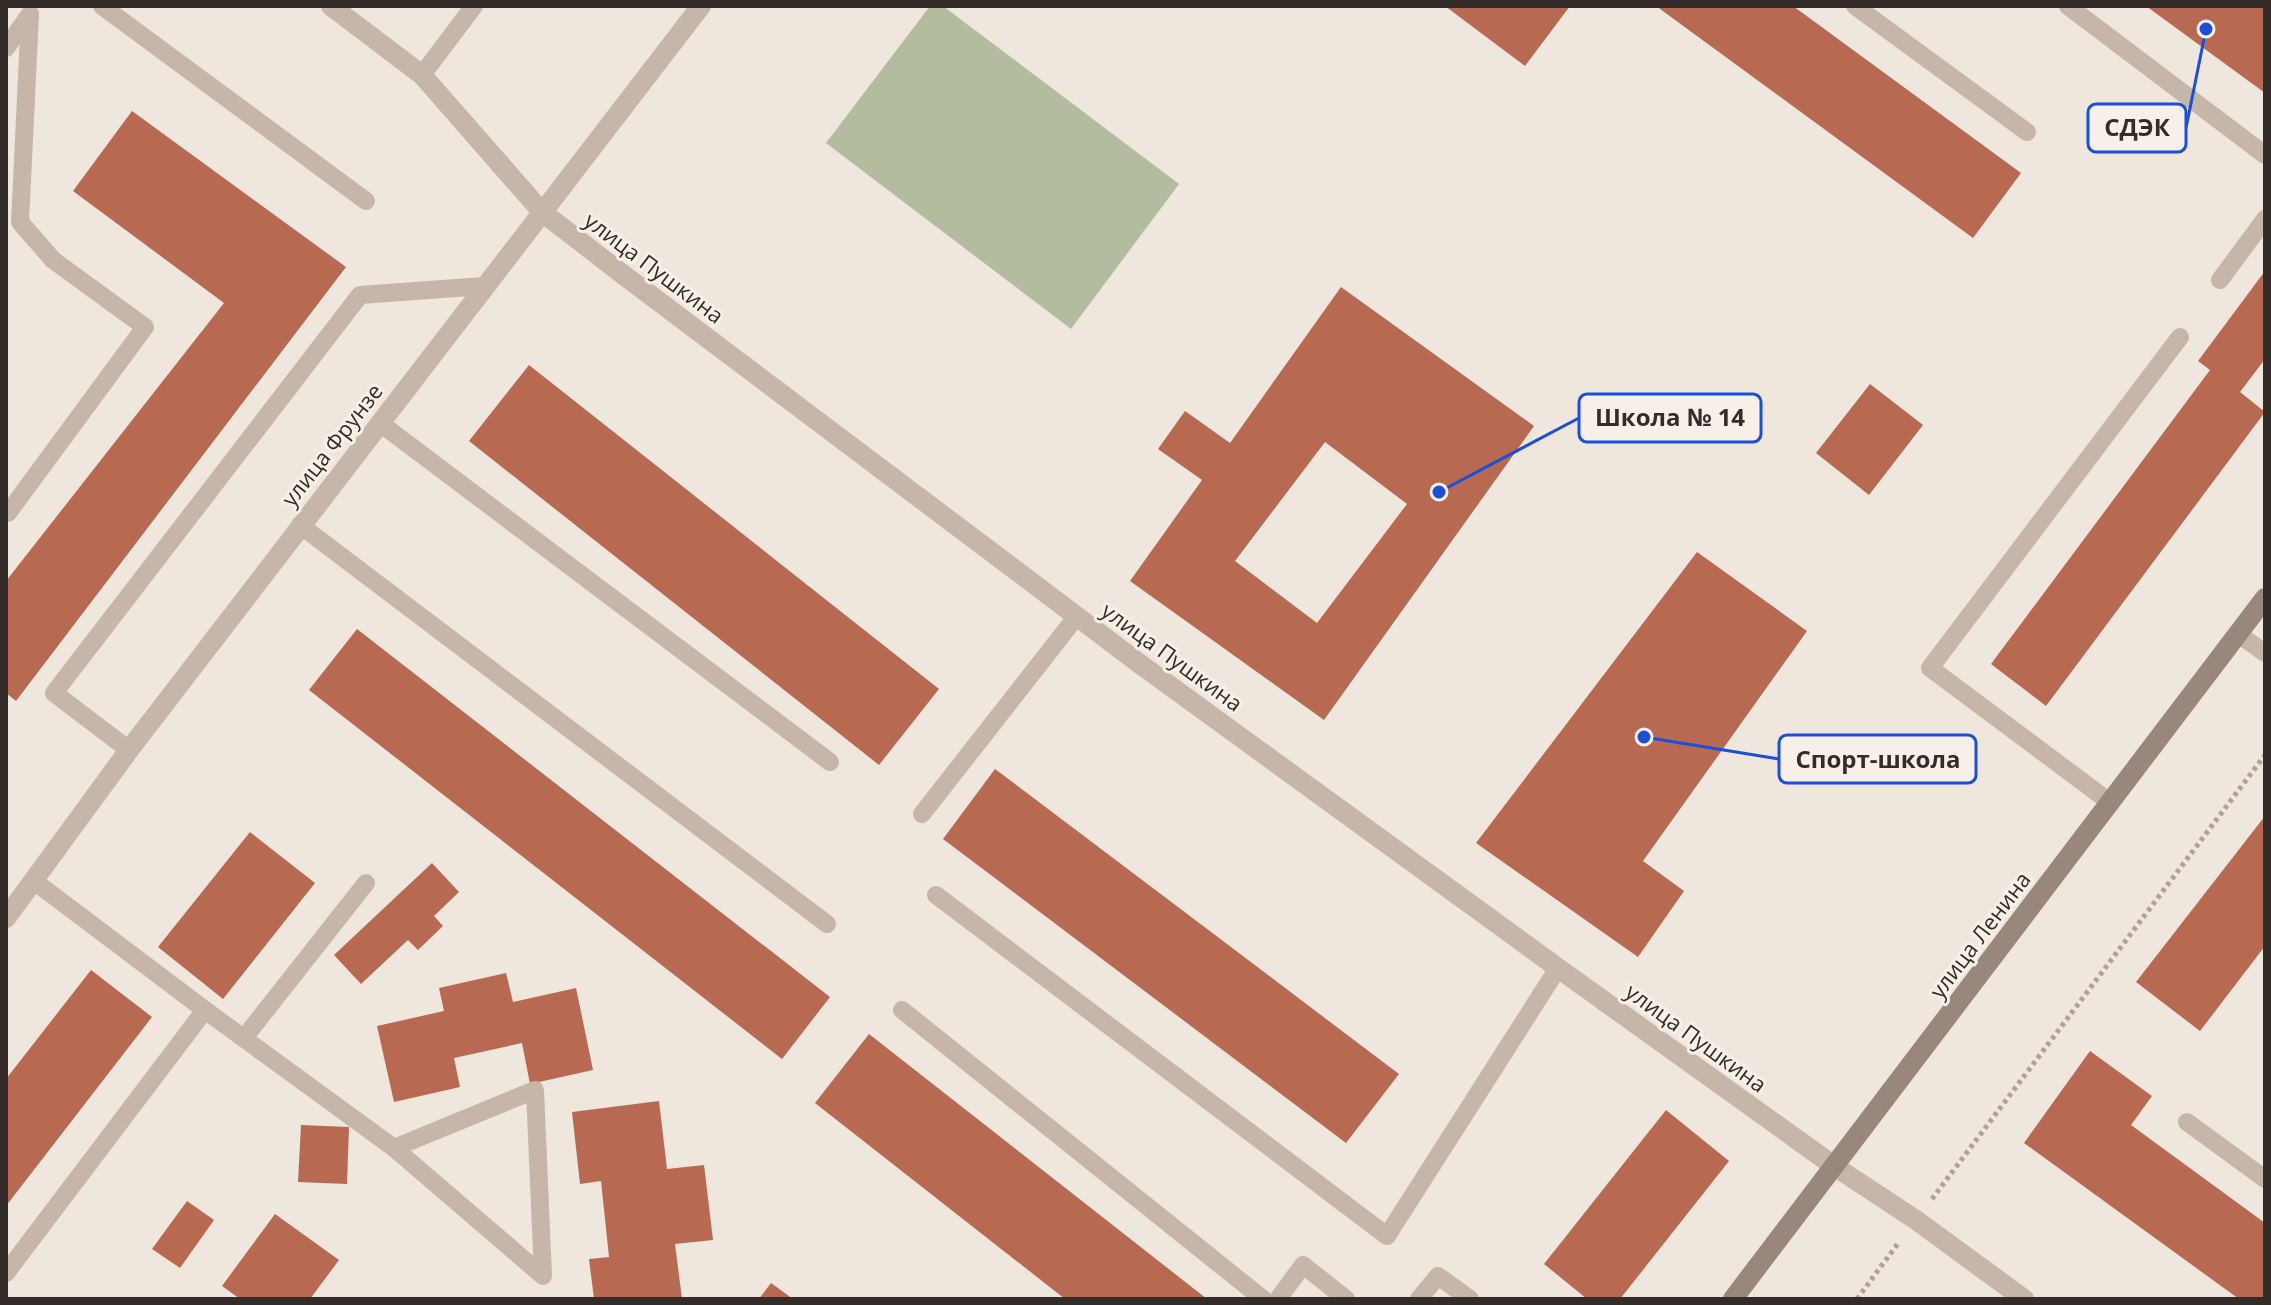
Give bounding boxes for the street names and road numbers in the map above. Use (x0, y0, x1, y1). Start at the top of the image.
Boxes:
street label: улица Пушкина (579, 205, 730, 330)
street label: улица Фрунзе (274, 377, 389, 512)
street label: улица Пушкина (1096, 595, 1249, 718)
street label: улица Ленина (1922, 865, 2037, 1004)
street label: улица Пушкина (1620, 976, 1773, 1099)

